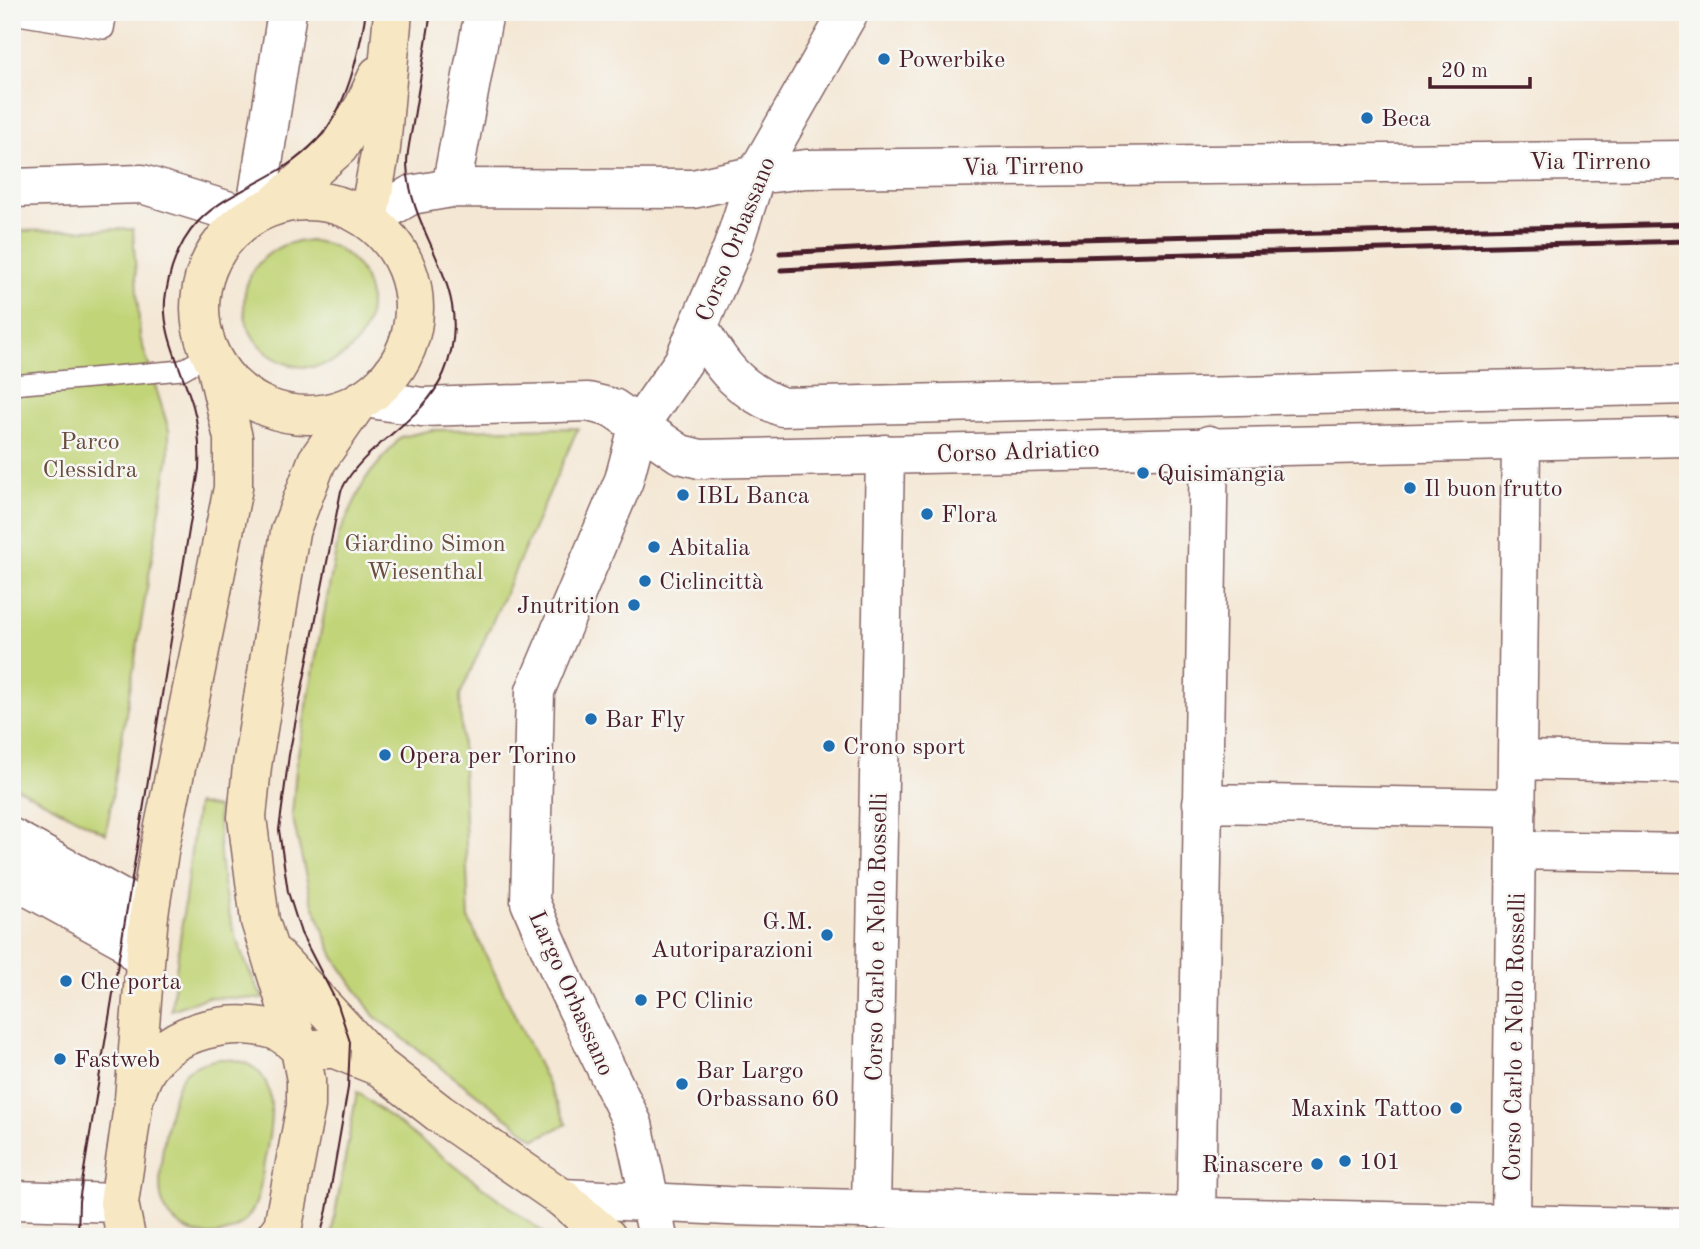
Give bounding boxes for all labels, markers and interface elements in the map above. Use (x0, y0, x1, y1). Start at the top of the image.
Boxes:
scale bar (1430, 46, 1530, 90)
place label: Powerbike (898, 49, 1005, 73)
marker: Powerbike (876, 51, 892, 67)
text: 20 m (1441, 61, 1488, 82)
place label: Beca (1381, 108, 1431, 132)
marker: Beca (1359, 110, 1375, 126)
street label: Via Tirreno (1529, 151, 1651, 175)
street label: Corso Orbassano (693, 154, 781, 325)
street label: Via Tirreno (962, 155, 1084, 181)
park label: Parco Clessidra (42, 431, 138, 483)
street label: Corso Adriatico (936, 438, 1100, 468)
place label: Quisimangia (1157, 463, 1285, 487)
marker: Quisimangia (1135, 465, 1151, 481)
place label: Il buon frutto (1424, 478, 1563, 502)
marker: Il buon frutto (1402, 480, 1418, 496)
place label: IBL Banca (697, 485, 810, 509)
marker: IBL Banca (675, 487, 691, 503)
place label: Flora (941, 504, 997, 528)
marker: Flora (919, 506, 935, 522)
park label: Giardino Simon Wiesenthal (344, 533, 506, 585)
place label: Abitalia (668, 537, 750, 561)
marker: Abitalia (646, 539, 662, 555)
place label: Ciclincittà (659, 571, 764, 595)
marker: Ciclincittà (637, 573, 653, 589)
place label: Jnutrition (517, 595, 620, 619)
marker: Jnutrition (626, 597, 642, 613)
place label: Bar Fly (605, 709, 686, 733)
marker: Bar Fly (583, 711, 599, 727)
place label: Crono sport (843, 736, 965, 760)
marker: Crono sport (821, 738, 837, 754)
place label: Opera per Torino (399, 745, 576, 769)
marker: Opera per Torino (377, 747, 393, 763)
street label: Corso Carlo e Nello Rosselli (863, 792, 893, 1082)
street label: Corso Carlo e Nello Rosselli (1501, 892, 1531, 1182)
street label: Largo Orbassano (523, 908, 617, 1080)
place label: G.M. Autoriparazioni (651, 911, 813, 963)
marker: G.M. Autoriparazioni (819, 927, 835, 943)
place label: Che porta (80, 971, 181, 995)
marker: Che porta (58, 973, 74, 989)
place label: PC Clinic (655, 990, 753, 1014)
marker: PC Clinic (633, 992, 649, 1008)
place label: Fastweb (74, 1049, 160, 1073)
marker: Fastweb (52, 1051, 68, 1067)
place label: Bar Largo Orbassano 60 (696, 1060, 839, 1112)
marker: Bar Largo Orbassano 60 (674, 1076, 690, 1092)
place label: Maxink Tattoo (1291, 1098, 1442, 1122)
marker: Maxink Tattoo (1448, 1100, 1464, 1116)
place label: 101 (1359, 1151, 1401, 1175)
marker: 101 (1337, 1153, 1353, 1169)
place label: Rinascere (1202, 1154, 1303, 1178)
marker: Rinascere (1309, 1156, 1325, 1172)

